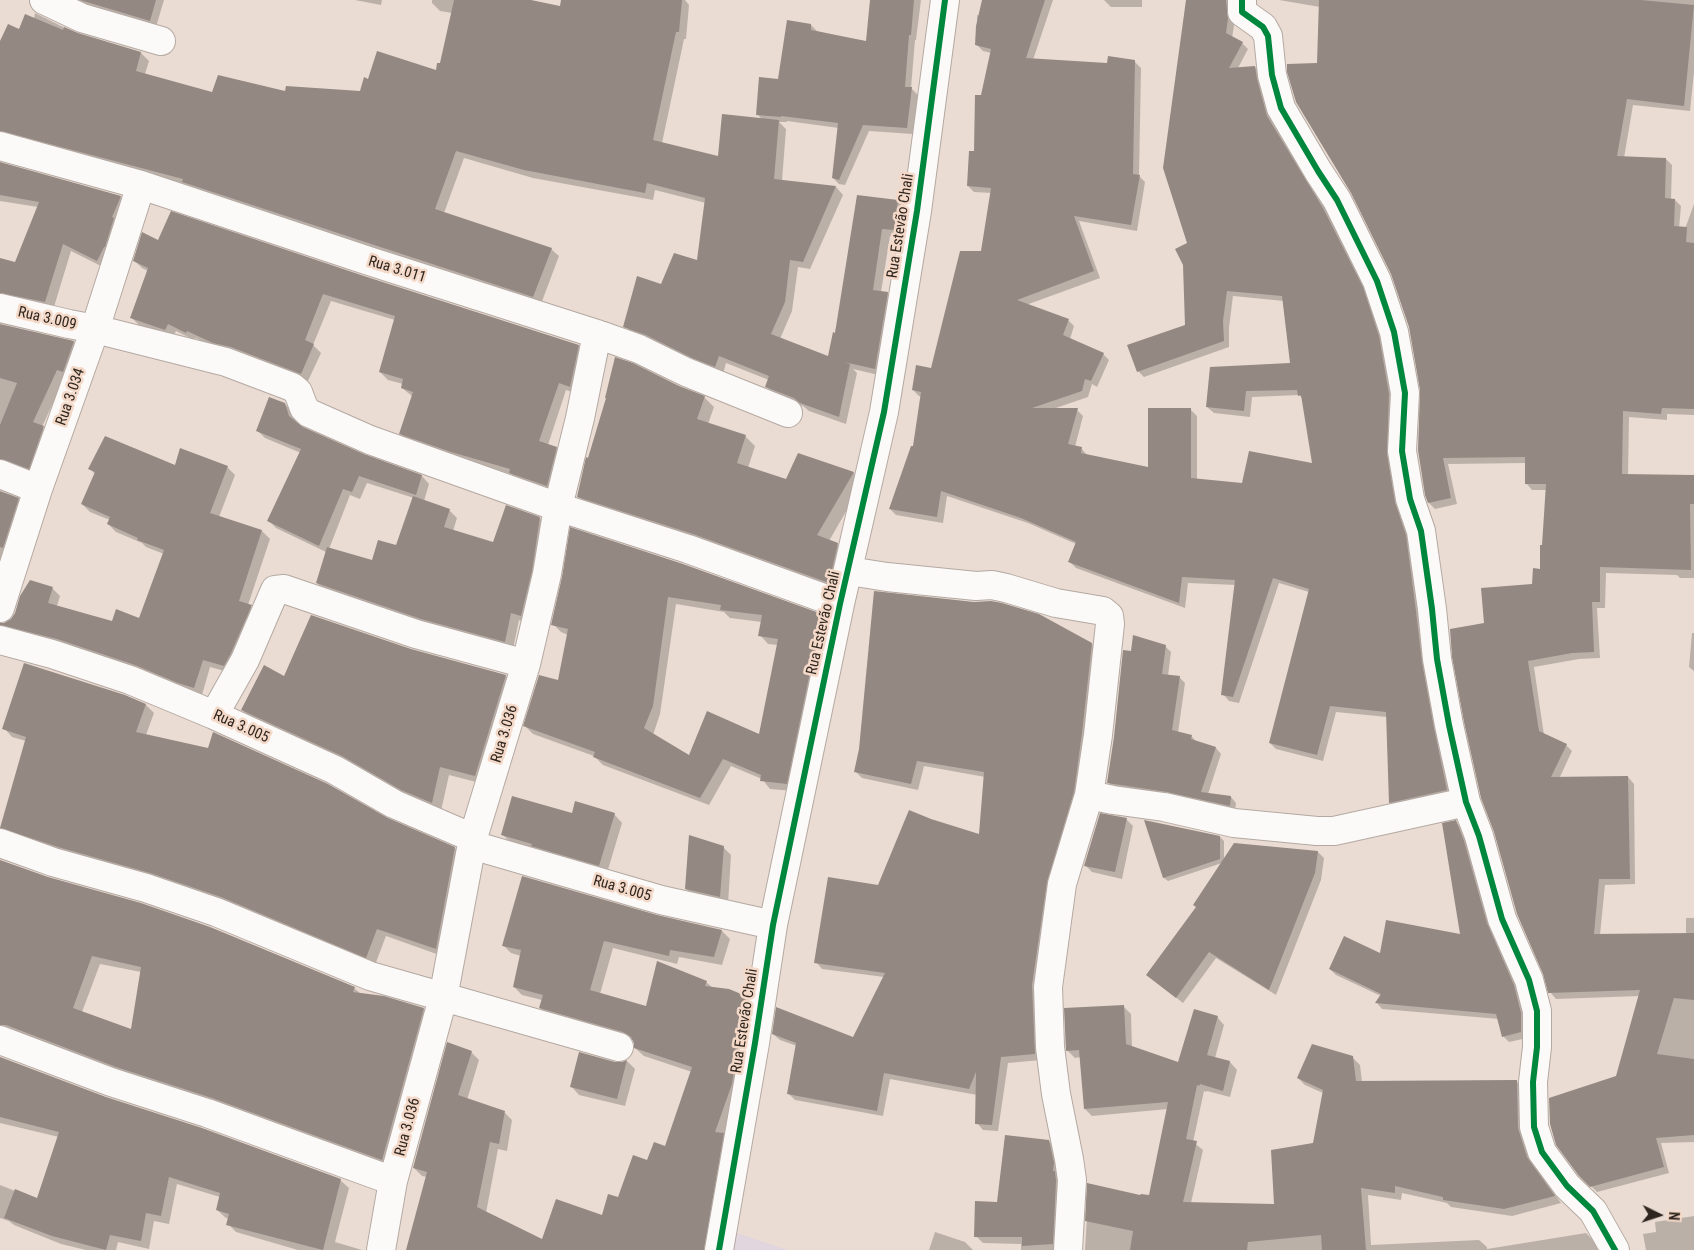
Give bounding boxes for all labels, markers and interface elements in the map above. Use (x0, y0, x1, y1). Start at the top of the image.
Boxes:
street label: Rua Estevão Chali (884, 172, 918, 280)
street label: Rua 3.011 (366, 253, 428, 287)
street label: Rua 3.009 (16, 304, 78, 334)
street label: Rua 3.034 (53, 366, 89, 428)
street label: Rua Estevão Chali (803, 569, 845, 677)
street label: Rua 3.036 (488, 703, 522, 765)
street label: Rua 3.005 (210, 707, 272, 747)
street label: Rua 3.005 (591, 872, 653, 906)
street label: Rua Estevão Chali (728, 967, 762, 1075)
street label: Rua 3.036 (392, 1096, 424, 1158)
north arrow (1634, 1190, 1684, 1240)
text: N (1666, 1211, 1682, 1221)

